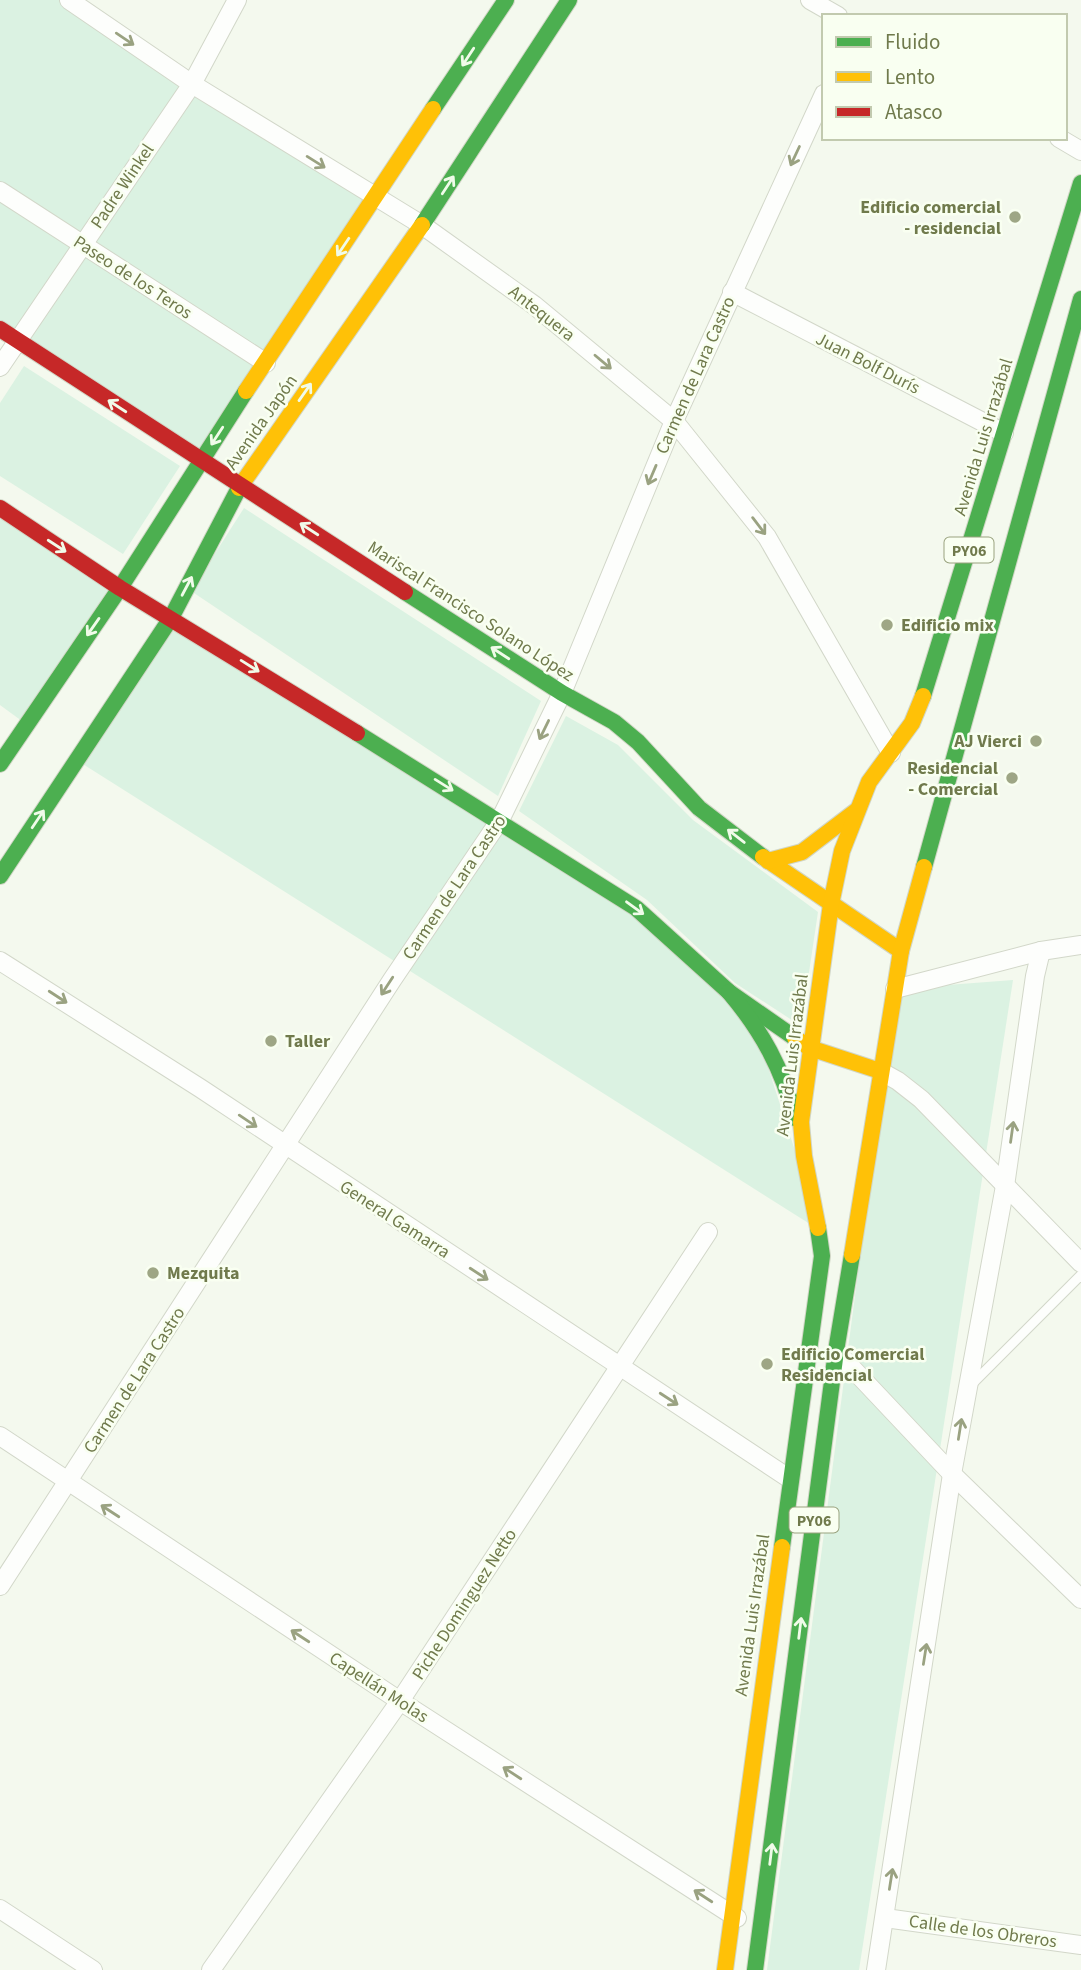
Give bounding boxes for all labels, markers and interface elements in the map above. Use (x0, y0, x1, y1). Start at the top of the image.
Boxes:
legend (822, 14, 1067, 140)
text: Fluido (885, 27, 940, 57)
one-way arrow (115, 31, 134, 46)
one-way arrow (461, 47, 476, 66)
text: Lento (885, 62, 935, 92)
text: Atasco (885, 97, 943, 127)
street label: Padre Winkel (85, 139, 160, 234)
one-way arrow (788, 145, 801, 166)
one-way arrow (306, 156, 326, 170)
one-way arrow (441, 176, 455, 195)
place label: Edificio comercial - residencial (860, 195, 1001, 241)
marker: Edificio comercial - residencial (1007, 209, 1023, 225)
street label: Paseo de los Teros (68, 230, 197, 325)
one-way arrow (336, 237, 350, 257)
street label: Antequera (503, 280, 580, 347)
street label: Carmen de Lara Castro (649, 292, 741, 458)
street label: Juan Bolf Durís (811, 326, 924, 400)
one-way arrow (593, 354, 611, 370)
street label: Avenida Luis Irrazábal (948, 355, 1019, 519)
street label: Avenida Japón (219, 370, 304, 475)
one-way arrow (298, 383, 312, 402)
one-way arrow (108, 399, 128, 413)
one-way arrow (209, 426, 224, 445)
one-way arrow (645, 464, 658, 486)
one-way arrow (751, 516, 766, 535)
one-way arrow (300, 522, 319, 536)
street label: Mariscal Francisco Solano López (363, 535, 579, 688)
one-way arrow (47, 538, 66, 553)
road number: PY06 (944, 538, 993, 562)
one-way arrow (180, 577, 194, 597)
place label: Edificio mix (901, 613, 994, 638)
one-way arrow (86, 617, 100, 636)
marker: Edificio mix (879, 617, 895, 633)
one-way arrow (491, 645, 510, 660)
one-way arrow (239, 660, 259, 674)
one-way arrow (536, 719, 550, 740)
place label: AJ Vierci (953, 729, 1022, 754)
marker: AJ Vierci (1028, 733, 1044, 749)
place label: Residencial - Comercial (907, 756, 998, 802)
marker: Residencial - Comercial (1004, 770, 1020, 786)
one-way arrow (433, 779, 453, 793)
one-way arrow (31, 810, 45, 829)
street label: Carmen de Lara Castro (396, 810, 512, 965)
one-way arrow (727, 828, 746, 843)
one-way arrow (625, 901, 644, 915)
street label: Avenida Luis Irrazábal (770, 972, 815, 1138)
one-way arrow (380, 976, 394, 996)
one-way arrow (47, 991, 67, 1005)
place label: Taller (285, 1029, 331, 1054)
marker: Taller (263, 1033, 279, 1049)
one-way arrow (238, 1114, 257, 1128)
one-way arrow (1006, 1122, 1019, 1144)
street label: General Gamarra (335, 1174, 455, 1265)
place label: Mezquita (167, 1261, 240, 1286)
marker: Mezquita (145, 1265, 161, 1281)
one-way arrow (469, 1267, 488, 1281)
street label: Carmen de Lara Castro (78, 1302, 191, 1458)
place label: Edificio Comercial Residencial (781, 1342, 924, 1388)
marker: Edificio Comercial Residencial (759, 1356, 775, 1372)
one-way arrow (659, 1392, 678, 1406)
one-way arrow (954, 1418, 967, 1441)
one-way arrow (101, 1504, 120, 1518)
road number: PY06 (790, 1508, 838, 1532)
street label: Piche Dominguez Netto (406, 1524, 523, 1685)
street label: Avenida Luis Irrazábal (729, 1532, 776, 1698)
one-way arrow (794, 1617, 807, 1640)
one-way arrow (291, 1629, 311, 1643)
one-way arrow (919, 1643, 932, 1666)
street label: Capellán Molas (324, 1646, 433, 1729)
one-way arrow (502, 1766, 522, 1780)
one-way arrow (765, 1843, 778, 1866)
one-way arrow (885, 1868, 898, 1890)
one-way arrow (694, 1889, 713, 1904)
street label: Calle de los Obreros (907, 1909, 1059, 1954)

